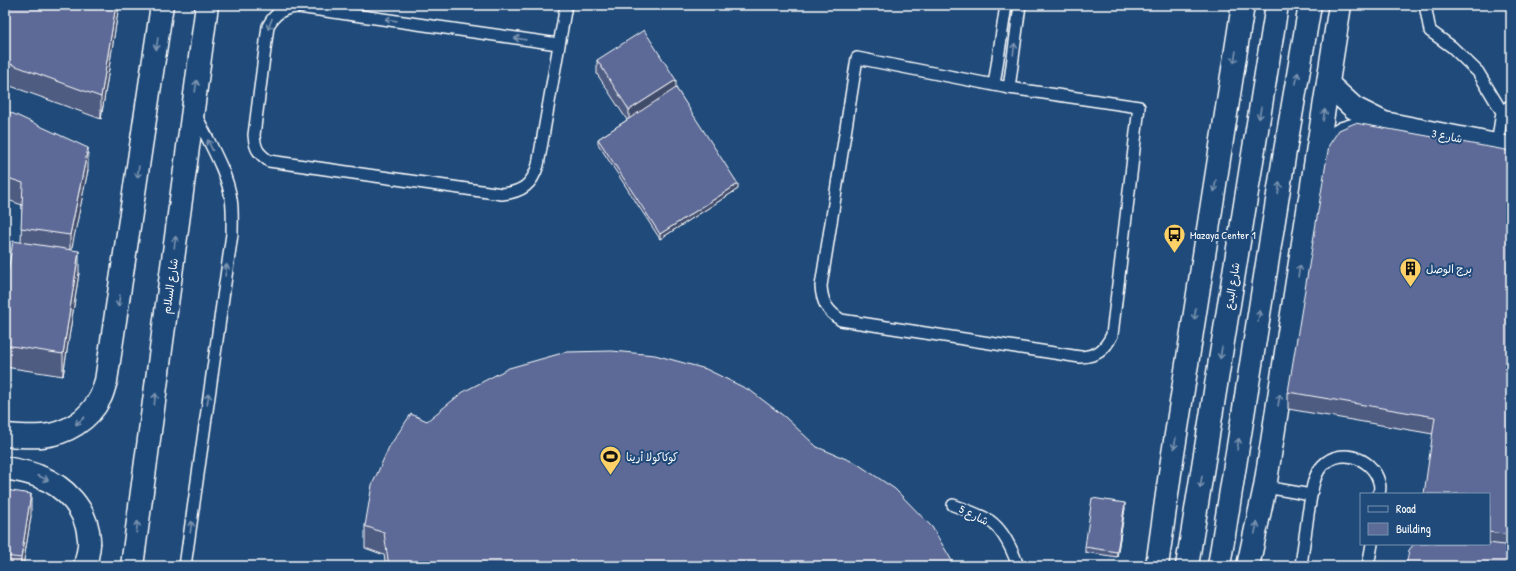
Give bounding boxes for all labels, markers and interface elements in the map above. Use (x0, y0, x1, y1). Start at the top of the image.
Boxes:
one-way arrow (385, 16, 398, 24)
one-way arrow (265, 18, 273, 30)
one-way arrow (514, 35, 527, 43)
one-way arrow (153, 37, 161, 50)
one-way arrow (1010, 43, 1018, 56)
one-way arrow (1231, 50, 1239, 63)
one-way arrow (1293, 71, 1301, 84)
one-way arrow (192, 80, 200, 93)
one-way arrow (1256, 106, 1264, 119)
one-way arrow (1320, 109, 1328, 122)
street label: شارع 3 (1430, 126, 1464, 148)
one-way arrow (206, 139, 213, 151)
one-way arrow (134, 165, 142, 178)
one-way arrow (1211, 179, 1219, 192)
one-way arrow (1275, 182, 1283, 195)
bus stop icon: Mazaya Center 1 (1162, 222, 1188, 255)
place label: Mazaya Center 1 (1190, 228, 1256, 242)
one-way arrow (172, 236, 179, 249)
building icon: برج الوصل (1397, 256, 1423, 289)
street label: شارع السلام (159, 257, 183, 315)
street label: شارع البدع (1221, 261, 1245, 311)
place label: برج الوصل (1426, 262, 1472, 277)
one-way arrow (222, 264, 230, 277)
one-way arrow (1295, 265, 1303, 278)
one-way arrow (114, 294, 122, 307)
one-way arrow (1191, 307, 1199, 320)
one-way arrow (1255, 310, 1263, 323)
one-way arrow (1217, 346, 1225, 359)
one-way arrow (151, 392, 159, 405)
one-way arrow (204, 392, 212, 405)
one-way arrow (1275, 394, 1283, 407)
one-way arrow (75, 417, 86, 426)
one-way arrow (1171, 436, 1179, 449)
one-way arrow (1235, 438, 1243, 451)
sports icon: كوكاكولا أرينا (598, 444, 624, 477)
place label: كوكاكولا أرينا (626, 450, 678, 465)
one-way arrow (36, 474, 48, 482)
one-way arrow (1196, 475, 1204, 488)
legend (1360, 493, 1490, 545)
text: Road (1396, 500, 1416, 517)
street label: شارع 5 (956, 502, 991, 530)
text: Building (1396, 520, 1431, 537)
one-way arrow (133, 521, 141, 534)
one-way arrow (187, 521, 194, 534)
one-way arrow (1253, 522, 1261, 535)

